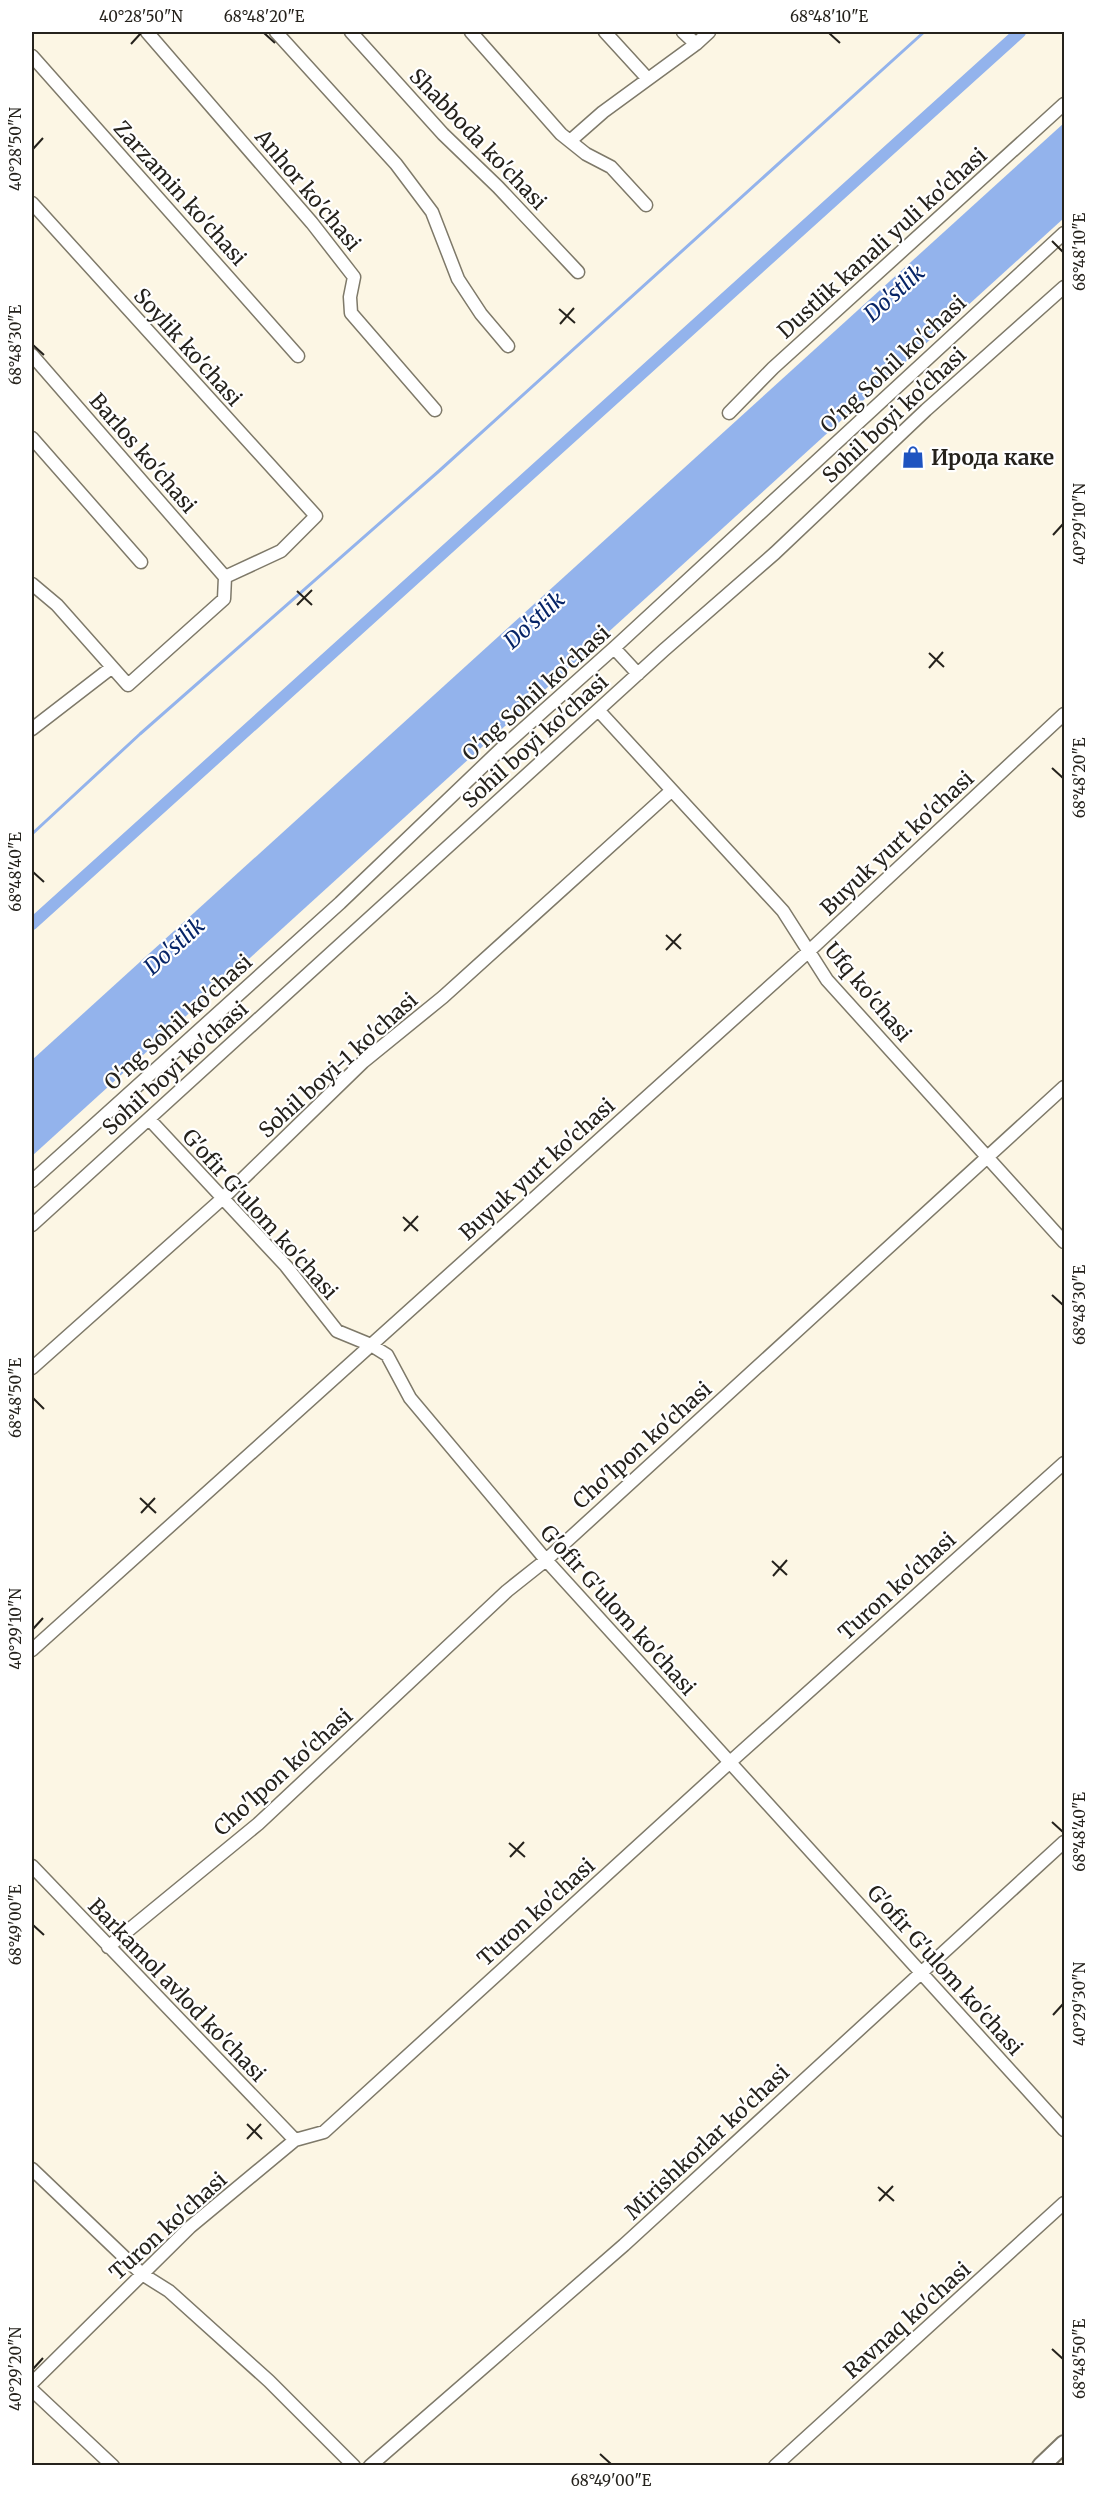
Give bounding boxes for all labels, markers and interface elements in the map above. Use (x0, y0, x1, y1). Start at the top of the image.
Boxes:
text: 40°28'50"N (99, 7, 183, 26)
text: 68°48'20"E (224, 7, 305, 26)
text: 68°48'10"E (790, 7, 868, 26)
street label: Shabboda ko'chasi (404, 63, 553, 215)
text: 40°28'50"N (6, 107, 25, 191)
street label: Zarzamin ko'chasi (108, 115, 252, 271)
street label: Anhor ko'chasi (249, 123, 367, 256)
street label: Dustlik kanali yuli ko'chasi (772, 142, 992, 344)
text: 68°48'10"E (1070, 213, 1089, 291)
water label: Do'stlik (857, 258, 930, 328)
street label: Soylik ko'chasi (128, 282, 248, 412)
street label: O'ng Sohil ko'chasi (814, 289, 972, 439)
text: 68°48'30"E (6, 304, 25, 385)
street label: Sohil boyi ko'chasi (816, 341, 972, 489)
street label: Barlos ko'chasi (84, 388, 203, 519)
shop icon: Ирода каке (900, 444, 926, 470)
place label: Ирода каке (931, 444, 1054, 471)
text: 40°29'10"N (1070, 483, 1089, 565)
water label: Do'stlik (497, 585, 570, 655)
street label: O'ng Sohil ko'chasi (456, 619, 616, 767)
street label: Sohil boyi ko'chasi (456, 668, 614, 814)
text: 68°48'20"E (1070, 737, 1089, 818)
street label: Buyuk yurt ko'chasi (815, 765, 979, 921)
text: 68°48'40"E (6, 832, 25, 912)
water label: Do'stlik (137, 911, 210, 981)
street label: Ufq ko'chasi (819, 937, 917, 1047)
street label: O'ng Sohil ko'chasi (98, 948, 258, 1096)
street label: Sohil boyi-1 ko'chasi (253, 986, 423, 1144)
street label: Sohil boyi ko'chasi (96, 995, 254, 1141)
street label: Buyuk yurt ko'chasi (454, 1092, 620, 1246)
street label: G'ofir G'ulom ko'chasi (176, 1123, 344, 1305)
text: 68°48'30"E (1070, 1264, 1089, 1345)
text: 68°48'50"E (6, 1358, 25, 1438)
street label: Cho'lpon ko'chasi (567, 1375, 717, 1514)
street label: G'ofir G'ulom ko'chasi (534, 1519, 702, 1701)
street label: Turon ko'chasi (833, 1526, 961, 1646)
text: 40°29'10"N (6, 1588, 25, 1670)
street label: Cho'lpon ko'chasi (208, 1702, 358, 1841)
text: 68°48'40"E (1070, 1792, 1089, 1872)
street label: Turon ko'chasi (472, 1852, 600, 1972)
street label: G'ofir G'ulom ko'chasi (861, 1879, 1029, 2061)
text: 68°49'00"E (6, 1884, 25, 1965)
street label: Barkamol avlod ko'chasi (82, 1893, 272, 2087)
text: 40°29'30"N (1070, 1962, 1089, 2046)
street label: Mirishkorlar ko'chasi (619, 2059, 795, 2225)
street label: Turon ko'chasi (104, 2166, 232, 2286)
street label: Ravnaq ko'chasi (838, 2256, 976, 2384)
text: 68°48'50"E (1070, 2319, 1089, 2399)
text: 40°29'20"N (6, 2327, 25, 2411)
text: 68°49'00"E (571, 2471, 652, 2490)

